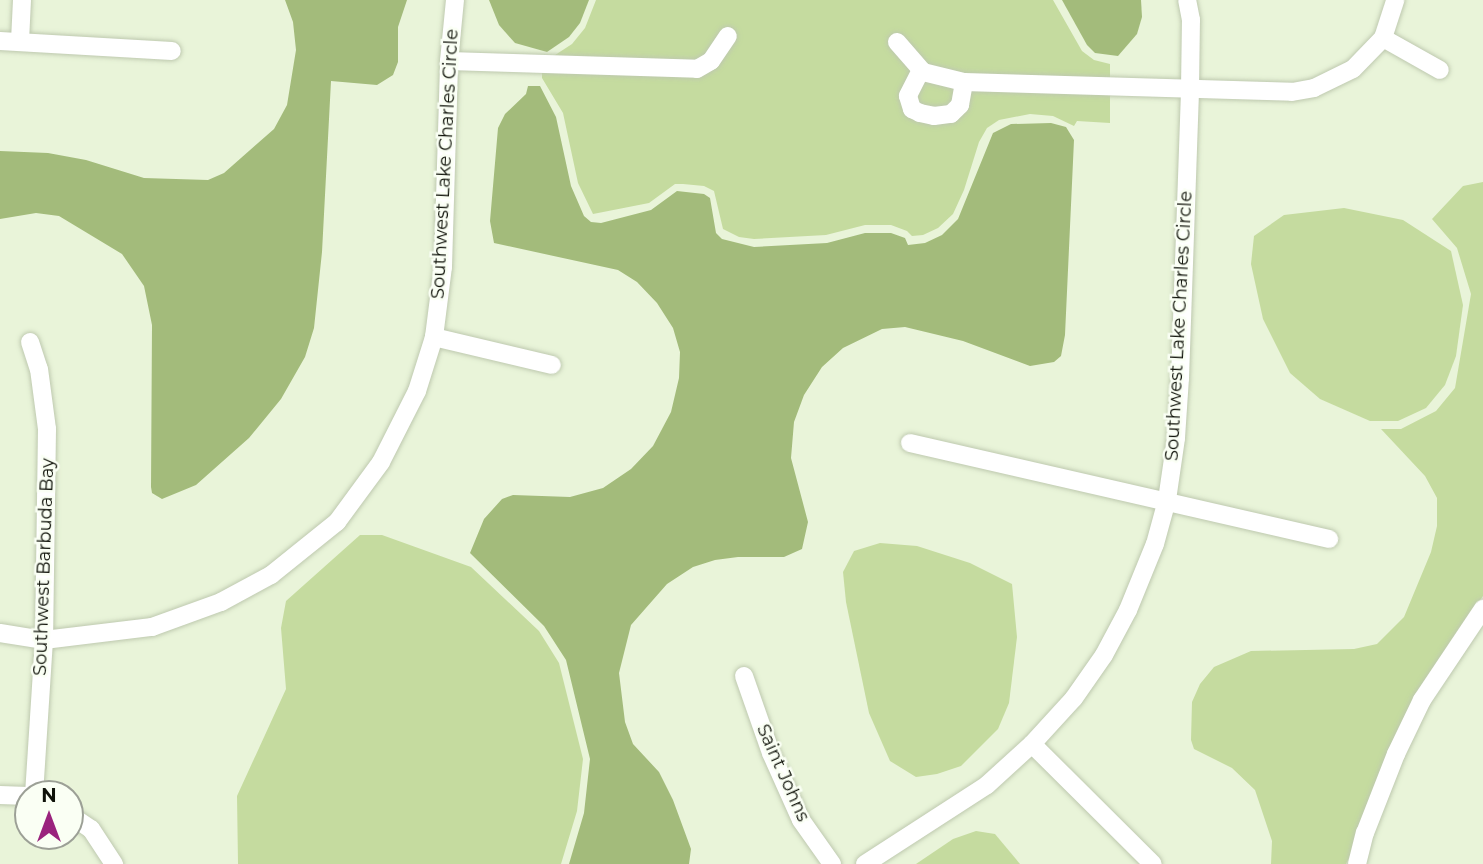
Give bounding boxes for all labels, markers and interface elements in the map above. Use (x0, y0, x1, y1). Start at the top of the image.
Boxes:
street label: Southwest Lake Charles Circle (427, 28, 463, 300)
street label: Southwest Lake Charles Circle (1161, 190, 1197, 462)
street label: Southwest Barbuda Bay (29, 458, 59, 676)
street label: Saint Johns (752, 721, 814, 825)
north arrow (14, 780, 84, 850)
text: N (41, 784, 57, 807)

